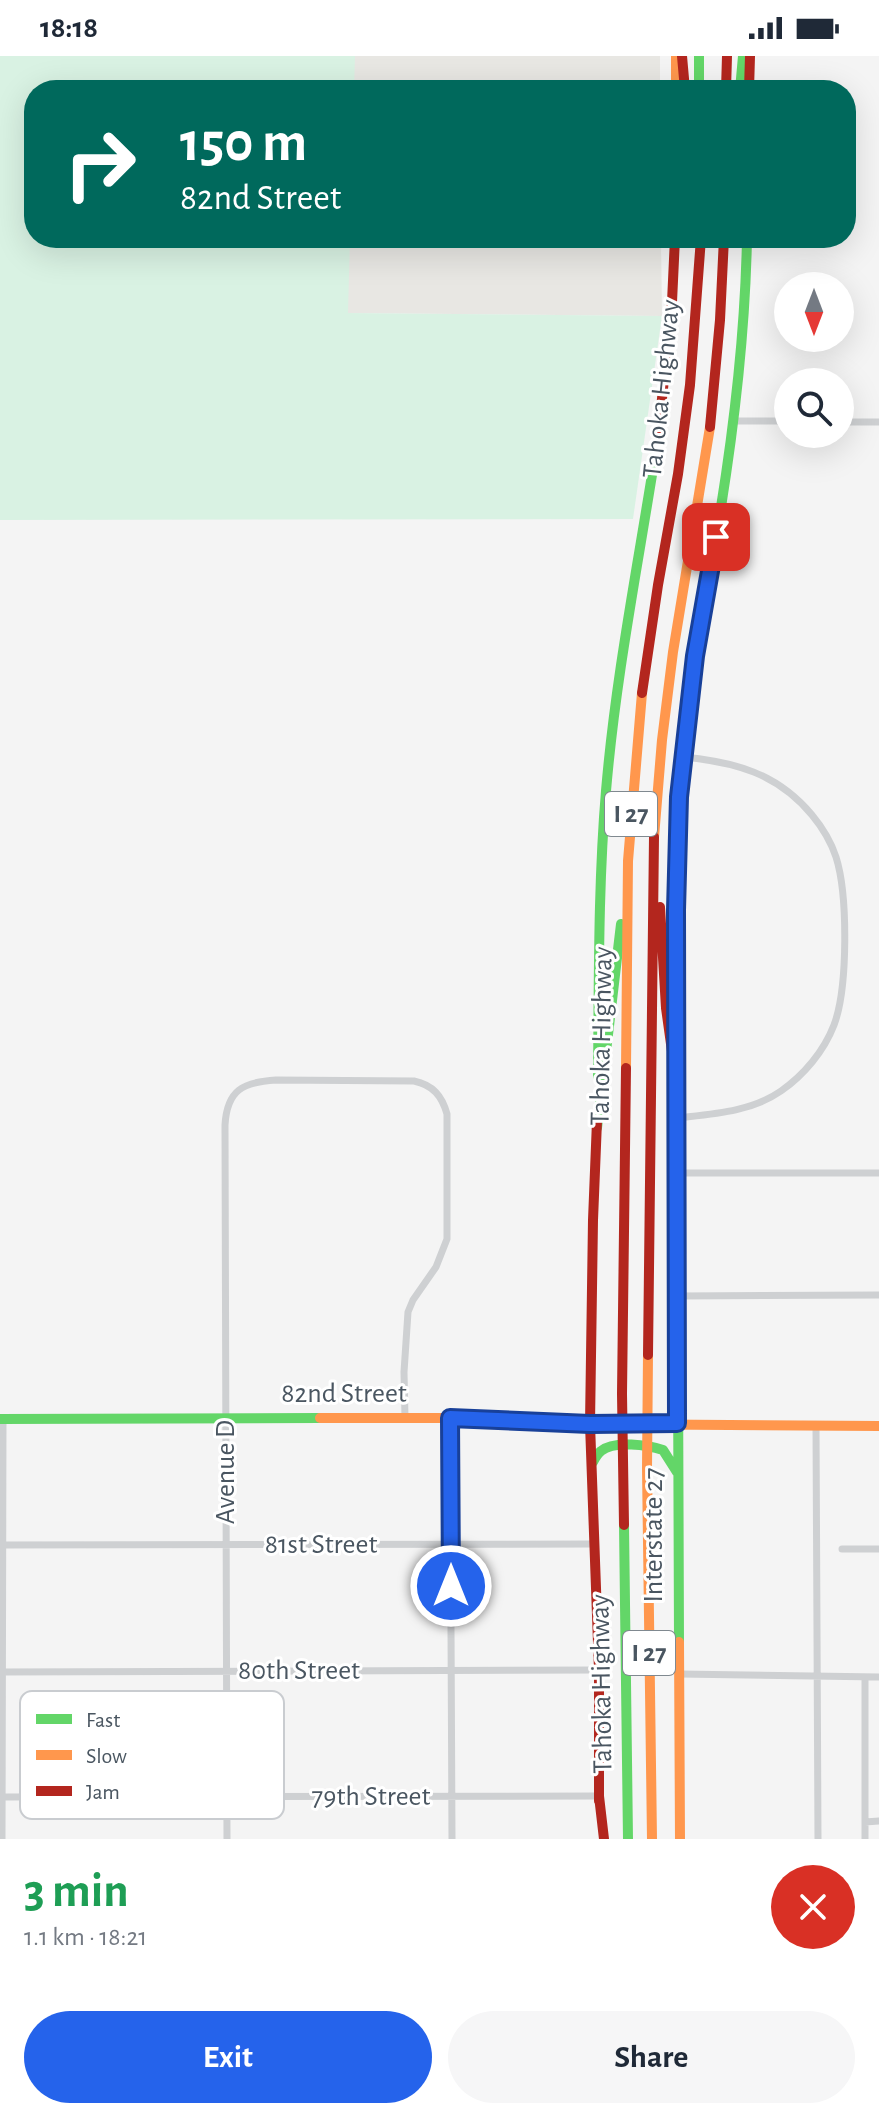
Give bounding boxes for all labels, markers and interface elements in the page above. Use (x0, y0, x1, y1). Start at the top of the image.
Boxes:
text: 18:18 (40, 13, 98, 43)
icon: right (48, 112, 152, 216)
text: 150 m (180, 115, 307, 171)
text: 82nd Street (180, 180, 341, 216)
north arrow (774, 272, 854, 352)
map controls (774, 272, 854, 448)
street label: Tahoka Highway (639, 298, 685, 480)
button: search (774, 368, 854, 448)
pin (682, 503, 750, 571)
icon: arrive (694, 515, 738, 559)
road number: I 27 (605, 792, 657, 836)
street label: Tahoka Highway (586, 946, 618, 1126)
street label: 82nd Street (281, 1380, 407, 1408)
street label: Avenue D (212, 1420, 240, 1524)
street label: Interstate 27 (640, 1468, 668, 1602)
street label: 81st Street (265, 1531, 377, 1559)
position arrow (409, 1544, 493, 1628)
street label: Tahoka Highway (586, 1594, 618, 1774)
road number: I 27 (623, 1631, 675, 1675)
street label: 80th Street (238, 1657, 360, 1685)
legend (20, 1691, 284, 1819)
text: Fast (86, 1709, 120, 1731)
text: Slow (86, 1745, 127, 1767)
text: Jam (86, 1781, 120, 1803)
street label: 79th Street (312, 1783, 430, 1811)
button: close (771, 1865, 855, 1949)
text: 3 min (24, 1868, 129, 1916)
text: 1.1 km · 18:21 (24, 1924, 147, 1950)
button: Exit (24, 2011, 432, 2103)
button: Share (448, 2011, 855, 2103)

